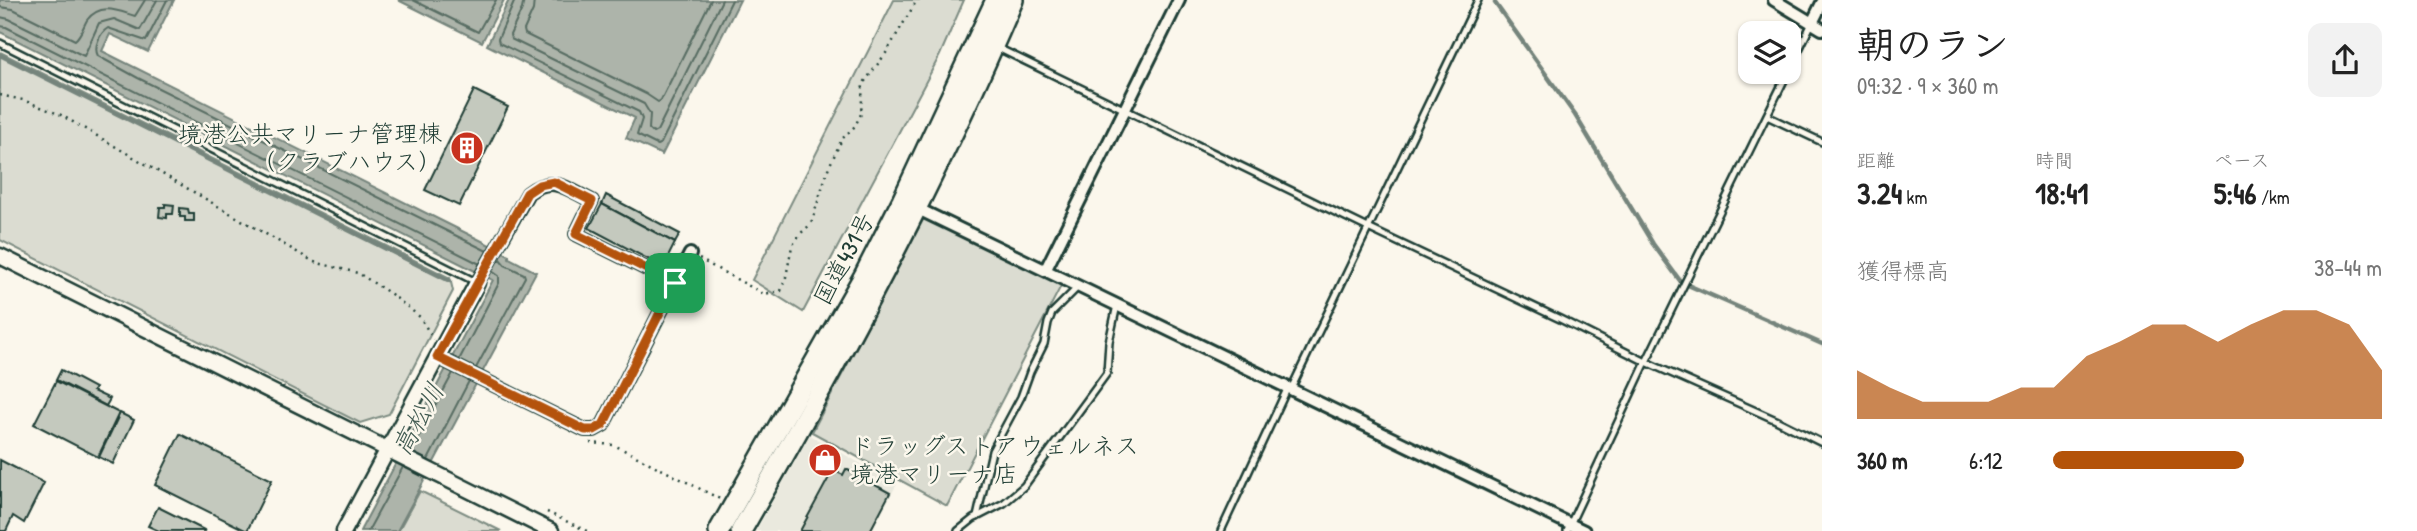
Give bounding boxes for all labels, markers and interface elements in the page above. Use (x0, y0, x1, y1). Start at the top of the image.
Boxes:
text: 朝のラン (1857, 18, 2009, 70)
map controls (1738, 21, 1801, 84)
button: layers (1738, 21, 1801, 84)
button: share (2308, 23, 2382, 97)
text: 09:32 · 9 × 360 m (1857, 70, 1998, 101)
place label: 境港公共マリーナ管理棟 （クラブハウス） (178, 117, 442, 177)
building icon: 境港公共マリーナ管理棟 （クラブハウス） (448, 129, 486, 167)
text: 距離 (1857, 147, 1895, 173)
text: 時間 (2035, 147, 2073, 173)
text: ペース (2214, 147, 2270, 173)
text: 3.24 (1857, 173, 1902, 213)
text: 18:41 (2035, 173, 2088, 213)
text: 5:46 (2214, 173, 2257, 213)
text: km (1902, 184, 1927, 210)
text: /km (2257, 184, 2290, 210)
street label: 国道431号 (805, 207, 881, 310)
text: 38–44 m (2314, 252, 2382, 283)
pin (645, 253, 705, 313)
text: 獲得標高 (1857, 255, 1949, 286)
icon: arrive (656, 264, 694, 302)
water label: 高松川 (383, 376, 452, 461)
place label: ドラッグストアウェルネス 境港マリーナ店 (850, 429, 1139, 489)
shop icon: ドラッグストアウェルネス 境港マリーナ店 (806, 441, 844, 479)
text: 360 m (1857, 445, 1908, 476)
text: 6:12 (1969, 445, 2003, 476)

